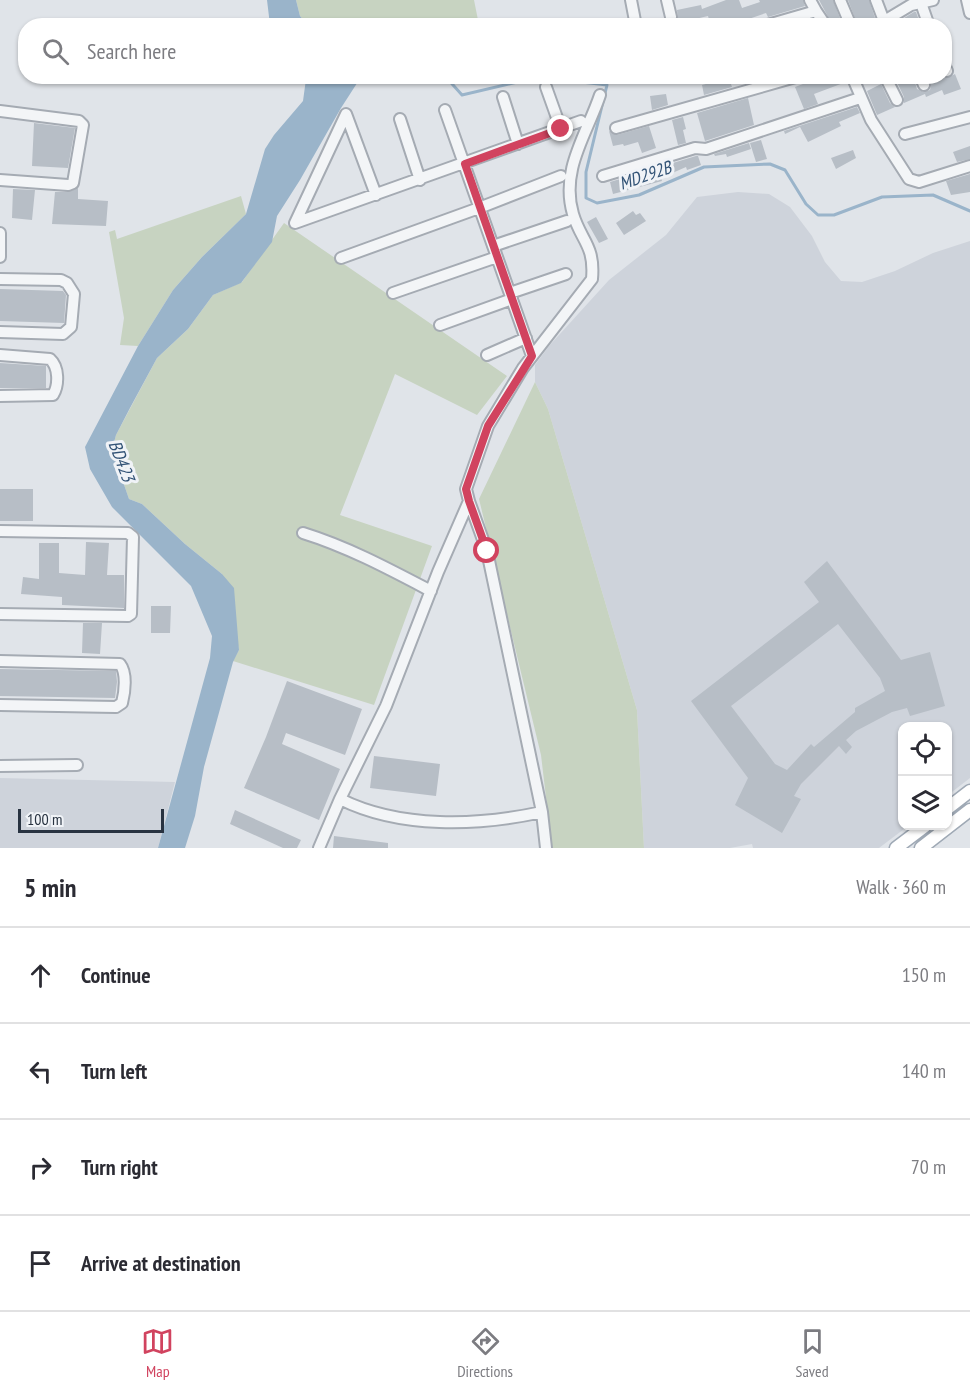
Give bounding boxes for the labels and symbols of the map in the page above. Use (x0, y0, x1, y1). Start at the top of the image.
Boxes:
route end (547, 115, 573, 141)
water label: MD292B (616, 155, 677, 195)
water label: BD423 (104, 437, 141, 487)
route start (473, 537, 499, 563)
scale bar (18, 806, 164, 834)

